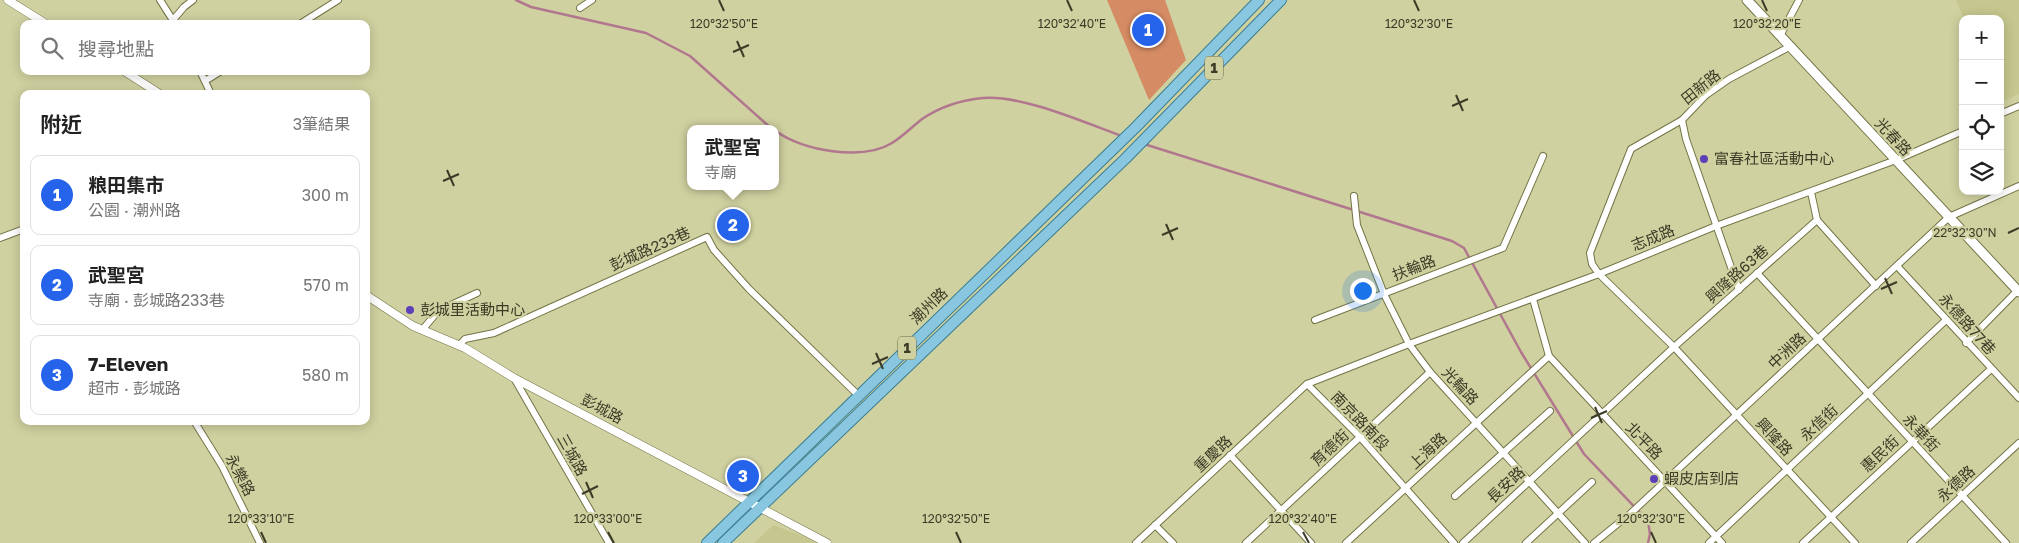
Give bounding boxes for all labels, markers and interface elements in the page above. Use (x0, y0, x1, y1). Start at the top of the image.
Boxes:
pin: 1 (1132, 11, 1164, 49)
map controls (1959, 15, 2004, 195)
button: + (1959, 15, 2004, 60)
text: 120°32'50"E (690, 16, 758, 31)
text: 120°32'40"E (1038, 16, 1106, 31)
text: 120°32'30"E (1385, 16, 1453, 31)
text: 120°32'20"E (1733, 16, 1801, 31)
search box (20, 20, 370, 75)
icon: search (38, 34, 66, 62)
text: 搜尋地點 (78, 37, 154, 60)
road number: 1 (1205, 56, 1223, 80)
button: − (1959, 60, 2004, 105)
street label: 田新路 (1677, 65, 1724, 107)
button: locate (1959, 105, 2004, 150)
text: 附近 (40, 111, 82, 137)
text: 3筆結果 (293, 114, 350, 134)
street label: 光春路 (1872, 114, 1916, 159)
popup (687, 125, 779, 190)
text: 武聖宮 (704, 135, 762, 158)
place label: 富春社區活動中心 (1714, 149, 1834, 167)
button: layers (1959, 150, 2004, 195)
marker: 富春社區活動中心 (1698, 153, 1710, 165)
text: 寺廟 (704, 162, 737, 182)
text: 粮田集市 (88, 173, 164, 196)
text: 1 (53, 185, 61, 205)
text: 300 m (302, 185, 349, 205)
text: 公園 · 潮州路 (88, 200, 181, 220)
pin: 2 (717, 206, 749, 244)
street label: 志成路 (1628, 220, 1677, 254)
street label: 彭城路233巷 (607, 222, 693, 274)
text: 22°32'30"N (1933, 225, 1997, 240)
street label: 興隆路63巷 (1701, 241, 1771, 306)
street label: 扶輪路 (1389, 251, 1438, 284)
text: 武聖宮 (88, 263, 145, 286)
text: 2 (52, 275, 62, 295)
text: 570 m (303, 275, 349, 295)
your location (1350, 278, 1376, 304)
street label: 潮州路 (906, 283, 951, 327)
street label: 永德路77巷 (1936, 289, 2000, 358)
text: 寺廟 · 彭城路233巷 (88, 290, 225, 310)
place label: 彭城里活動中心 (420, 300, 525, 318)
marker: 彭城里活動中心 (404, 304, 416, 316)
street label: 中洲路 (1764, 328, 1809, 372)
road number: 1 (898, 336, 916, 359)
text: 7-Eleven (88, 352, 168, 375)
street label: 光輪路 (1439, 363, 1483, 408)
text: 3 (52, 365, 62, 385)
text: 580 m (302, 365, 349, 385)
text: 超市 · 彭城路 (88, 378, 181, 398)
street label: 南京路南段 (1328, 387, 1393, 454)
street label: 彭城路 (578, 390, 627, 427)
street label: 永信街 (1796, 400, 1841, 444)
street label: 永華街 (1900, 410, 1944, 455)
street label: 興隆路 (1753, 414, 1797, 459)
street label: 北平路 (1623, 418, 1667, 463)
street label: 育德街 (1307, 425, 1352, 469)
street label: 上海路 (1405, 428, 1450, 472)
street label: 三城路 (554, 430, 592, 479)
street label: 重慶路 (1190, 431, 1235, 475)
street label: 惠民街 (1857, 431, 1902, 475)
street label: 永樂路 (222, 450, 259, 499)
pin: 3 (727, 457, 759, 495)
street label: 永德路 (1933, 461, 1978, 505)
street label: 長安路 (1483, 462, 1528, 506)
place label: 蝦皮店到店 (1664, 469, 1739, 487)
marker: 蝦皮店到店 (1648, 473, 1660, 485)
text: 120°33'10"E (228, 511, 294, 526)
text: 120°33'00"E (574, 511, 642, 526)
text: 120°32'50"E (922, 511, 990, 526)
text: 120°32'40"E (1269, 511, 1337, 526)
text: 120°32'30"E (1617, 511, 1685, 526)

